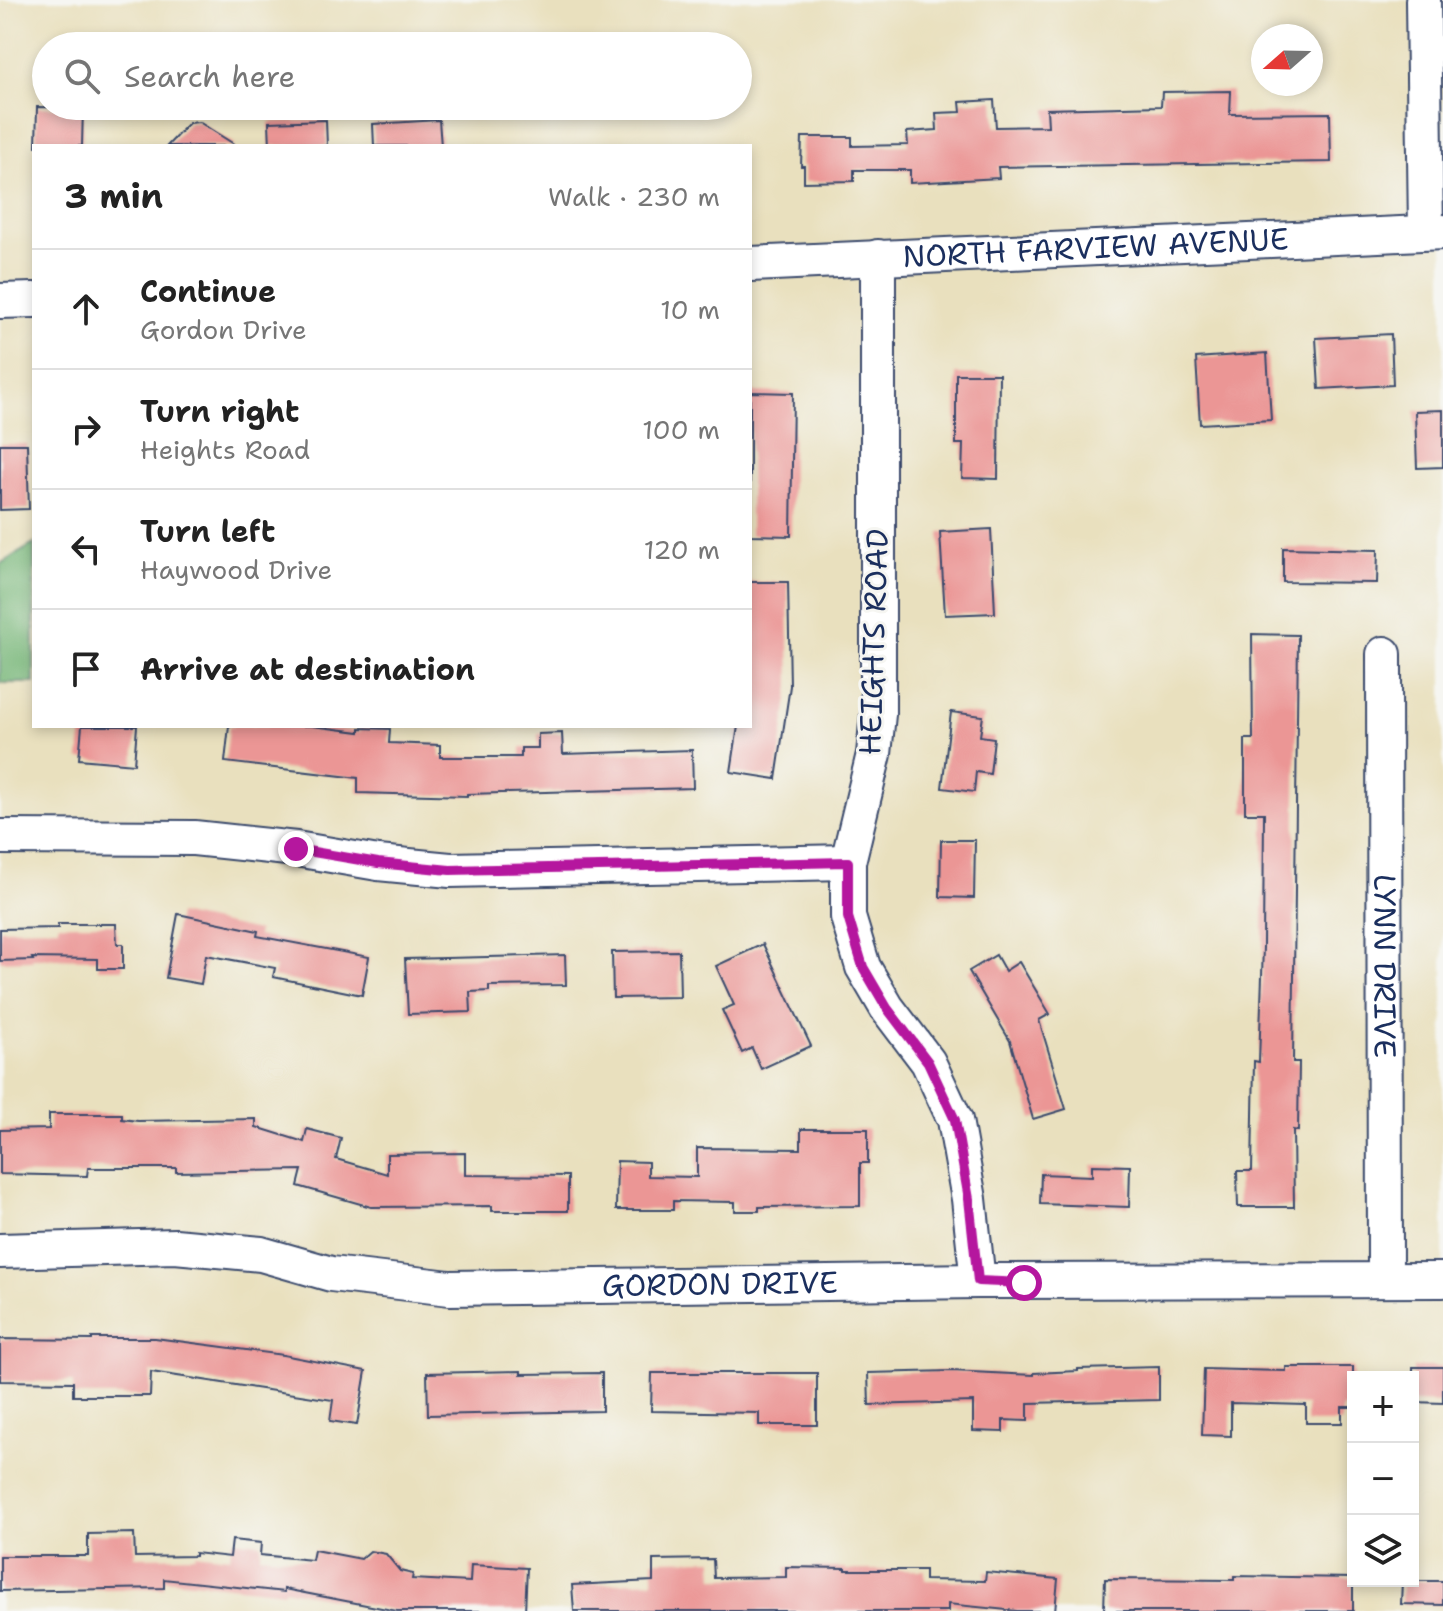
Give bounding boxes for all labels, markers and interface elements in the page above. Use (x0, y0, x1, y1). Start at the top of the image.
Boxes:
north arrow (1251, 24, 1323, 96)
search box (32, 32, 752, 120)
icon: search (60, 54, 104, 98)
text: Search here (124, 56, 295, 97)
text: 3 min (64, 173, 163, 219)
text: Walk · 230 m (548, 179, 720, 214)
street label: NORTH FARVIEW AVENUE (902, 218, 1290, 277)
text: Continue (140, 271, 276, 312)
icon: ahead (64, 287, 108, 331)
text: 10 m (660, 292, 720, 327)
text: Gordon Drive (140, 312, 307, 347)
text: Turn right (140, 391, 299, 432)
icon: right (64, 407, 108, 451)
text: 100 m (642, 412, 720, 447)
text: Heights Road (140, 432, 310, 467)
text: Turn left (140, 511, 275, 552)
icon: left (64, 527, 108, 571)
street label: HEIGHTS ROAD (849, 528, 898, 756)
text: 120 m (644, 532, 720, 567)
text: Haywood Drive (140, 552, 332, 587)
icon: arrive (64, 647, 108, 691)
text: Arrive at destination (140, 649, 475, 690)
route end (278, 831, 314, 867)
street label: LYNN DRIVE (1364, 874, 1406, 1058)
street label: GORDON DRIVE (602, 1262, 838, 1306)
route start (1006, 1265, 1042, 1301)
map controls (1347, 1371, 1419, 1587)
button: + (1347, 1371, 1419, 1443)
button: − (1347, 1443, 1419, 1515)
button: layers (1347, 1515, 1419, 1587)

